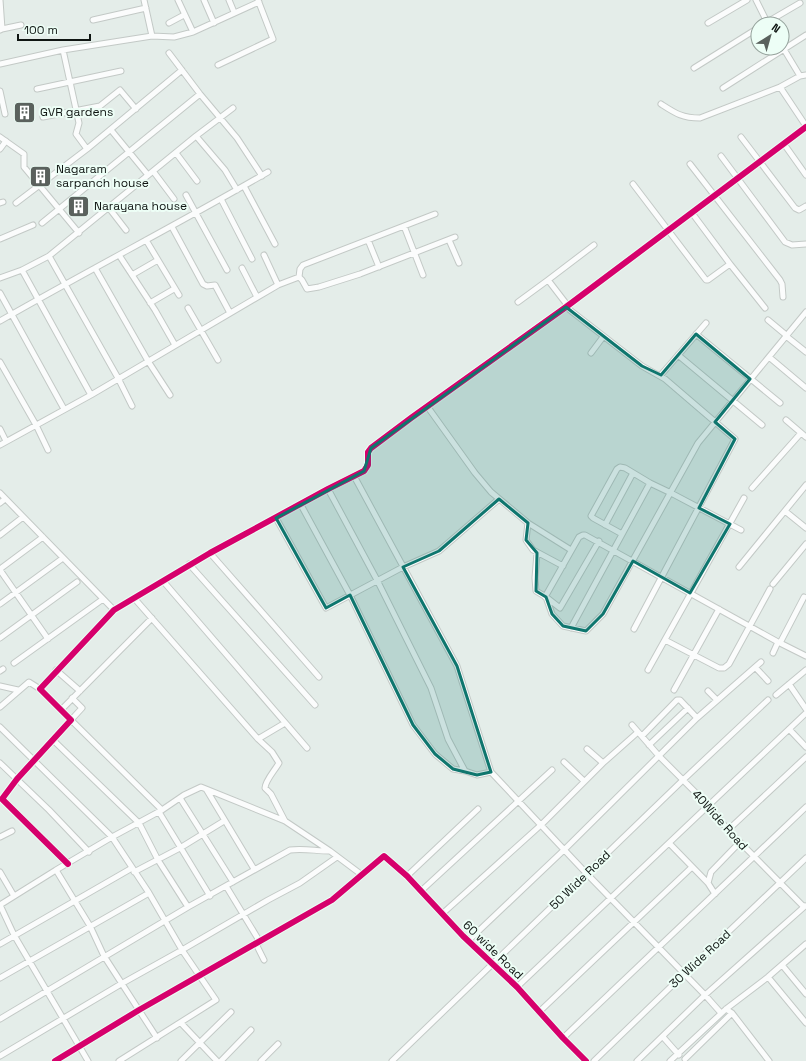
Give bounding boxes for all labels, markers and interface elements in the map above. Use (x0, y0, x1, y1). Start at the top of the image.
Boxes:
scale bar (18, 16, 90, 42)
north arrow (750, 16, 790, 56)
text: N (769, 20, 783, 36)
text: 100 m (24, 22, 58, 38)
building icon: GVR gardens (12, 99, 38, 125)
place label: GVR gardens (40, 104, 113, 120)
place label: Nagaram sarpanch house (56, 161, 149, 191)
building icon: Nagaram sarpanch house (27, 163, 53, 189)
building icon: Narayana house (66, 193, 92, 219)
place label: Narayana house (94, 198, 187, 214)
street label: 40Wide Road (689, 786, 751, 854)
street label: 50 Wide Road (546, 847, 614, 913)
street label: 60 wide Road (459, 917, 527, 983)
street label: 30 Wide Road (666, 926, 734, 992)

